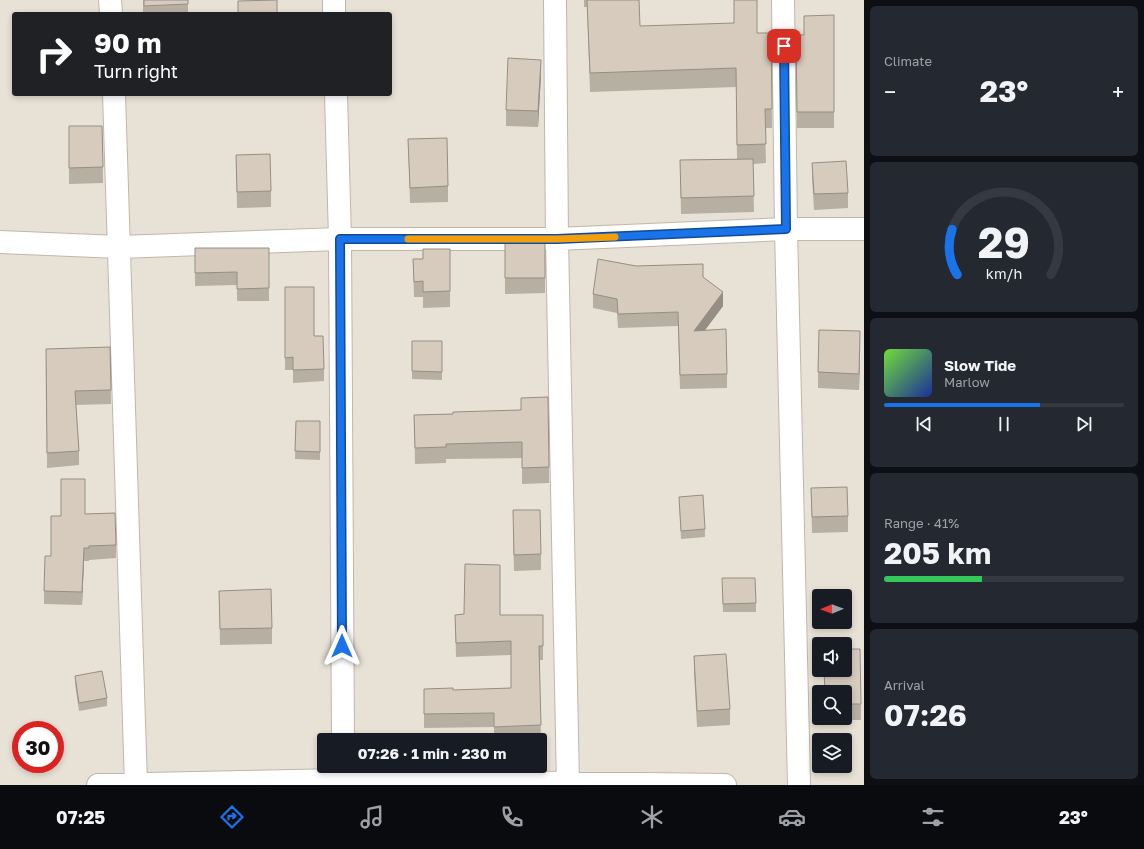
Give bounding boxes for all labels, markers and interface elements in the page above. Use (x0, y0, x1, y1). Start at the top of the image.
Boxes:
text: 90 m (94, 26, 161, 59)
icon: right (28, 28, 80, 80)
pin (767, 29, 801, 63)
icon: arrive (773, 35, 795, 57)
text: Climate (884, 53, 932, 69)
text: Turn right (94, 60, 178, 82)
text: 23° (980, 73, 1028, 109)
text: − (884, 78, 896, 105)
text: + (1112, 78, 1124, 105)
text: 29 (978, 216, 1030, 266)
text: km/h (986, 264, 1022, 281)
text: Slow Tide (944, 356, 1016, 374)
text: Marlow (944, 374, 990, 390)
icon: previous (913, 413, 935, 435)
icon: pause (993, 413, 1015, 435)
icon: next (1073, 413, 1095, 435)
text: Range · 41% (884, 515, 959, 531)
text: 205 km (884, 535, 991, 571)
north arrow (812, 589, 852, 629)
map controls (812, 589, 852, 773)
position arrow (321, 625, 363, 667)
button: sound (812, 637, 852, 677)
text: Arrival (884, 677, 925, 693)
button: search (812, 685, 852, 725)
text: 07:26 (884, 697, 967, 733)
speed limit sign: 30 (12, 721, 64, 773)
button: layers (812, 733, 852, 773)
text: 07:26 · 1 min · 230 m (358, 744, 506, 762)
icon: directions (218, 803, 246, 831)
icon: music (358, 803, 386, 831)
icon: phone (498, 803, 526, 831)
icon: climate (638, 803, 666, 831)
icon: car (778, 803, 806, 831)
icon: filters (919, 803, 947, 831)
text: 07:25 (56, 806, 105, 828)
text: 23° (1059, 806, 1088, 828)

